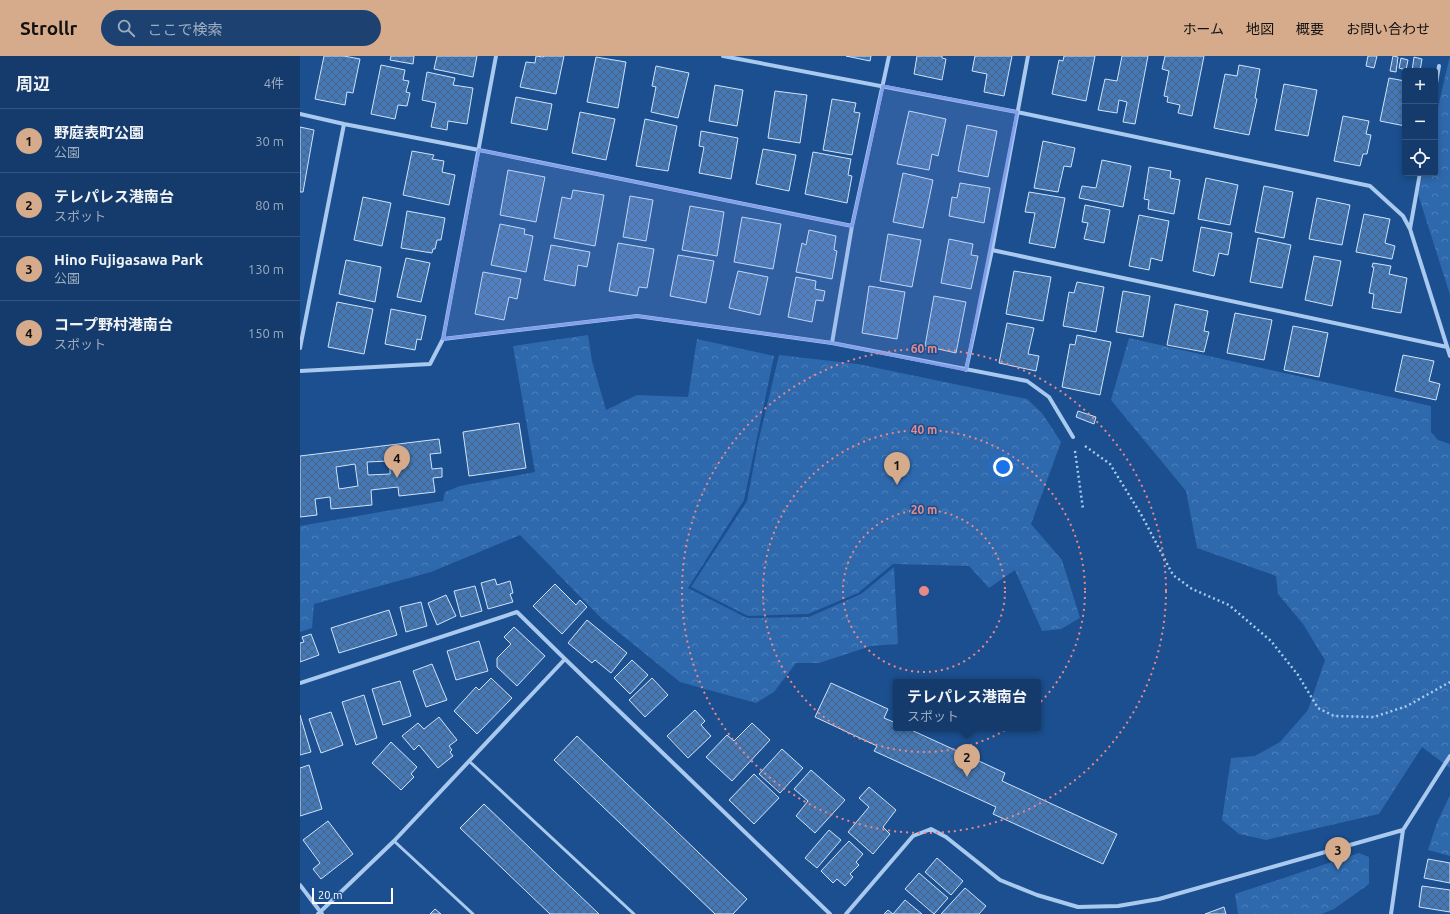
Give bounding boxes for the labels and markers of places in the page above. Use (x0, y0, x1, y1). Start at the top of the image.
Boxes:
pin: 4 (384, 445, 410, 478)
pin: 1 (884, 452, 910, 485)
centre of rings (917, 584, 931, 598)
pin: 2 (954, 744, 980, 777)
pin: 3 (1325, 837, 1351, 870)

